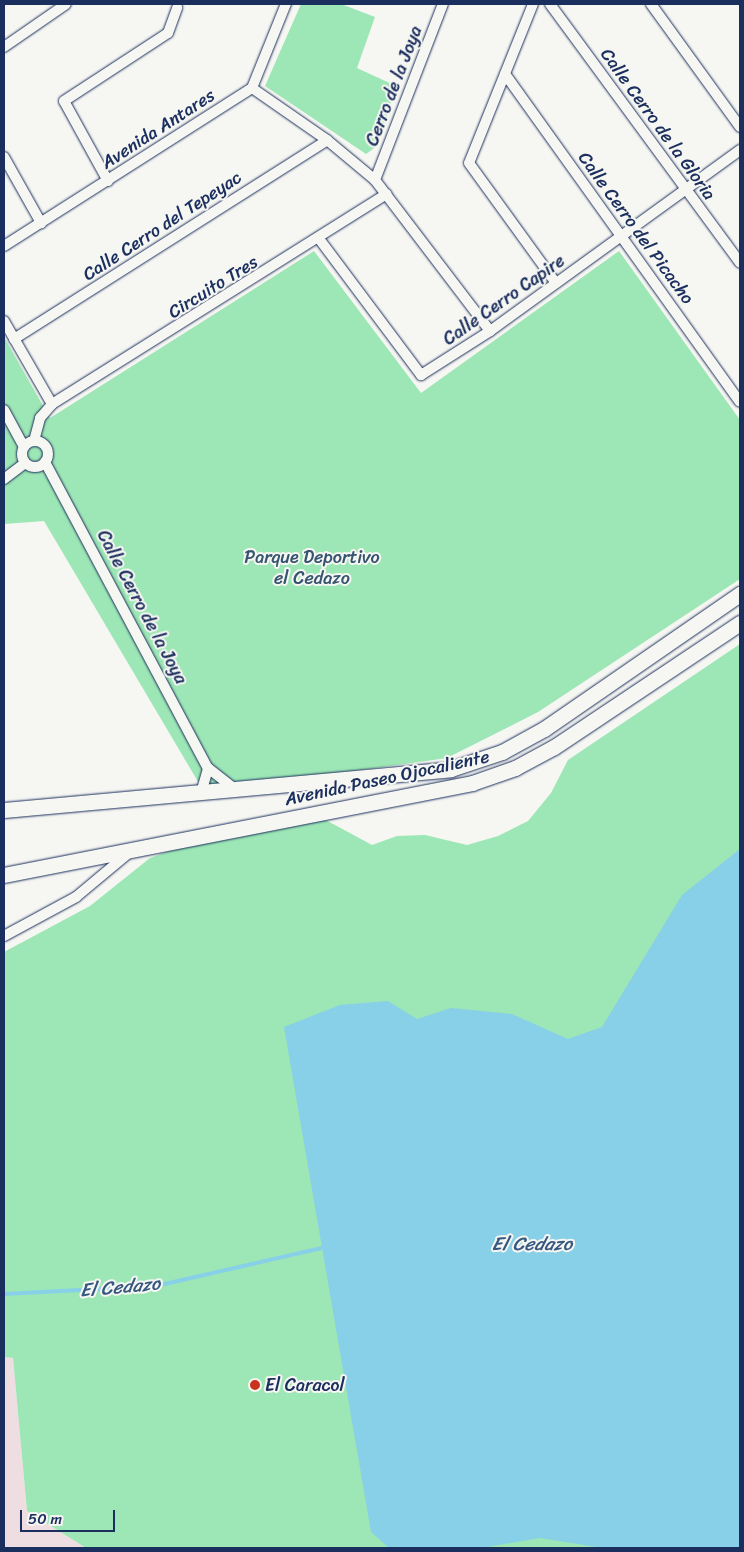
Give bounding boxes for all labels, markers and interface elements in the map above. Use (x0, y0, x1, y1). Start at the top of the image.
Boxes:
street label: Cerro de la Joya (361, 23, 427, 149)
street label: Calle Cerro de la Gloria (596, 44, 720, 204)
street label: Avenida Antares (97, 84, 219, 174)
street label: Calle Cerro del Picacho (573, 148, 699, 308)
street label: Calle Cerro del Tepeyac (78, 166, 246, 286)
street label: Calle Cerro Capire (439, 250, 569, 350)
street label: Circuito Tres (164, 251, 262, 323)
street label: Calle Cerro de la Joya (92, 526, 192, 688)
park label: Parque Deportivo el Cedazo (245, 547, 379, 590)
street label: Avenida Paseo Ojocaliente (282, 746, 492, 810)
water label: El Cedazo (492, 1233, 572, 1255)
water label: El Cedazo (79, 1272, 161, 1302)
place label: El Caracol (265, 1374, 345, 1396)
marker: El Caracol (249, 1379, 261, 1391)
scale bar (22, 1500, 118, 1532)
text: 50 m (28, 1506, 62, 1532)

